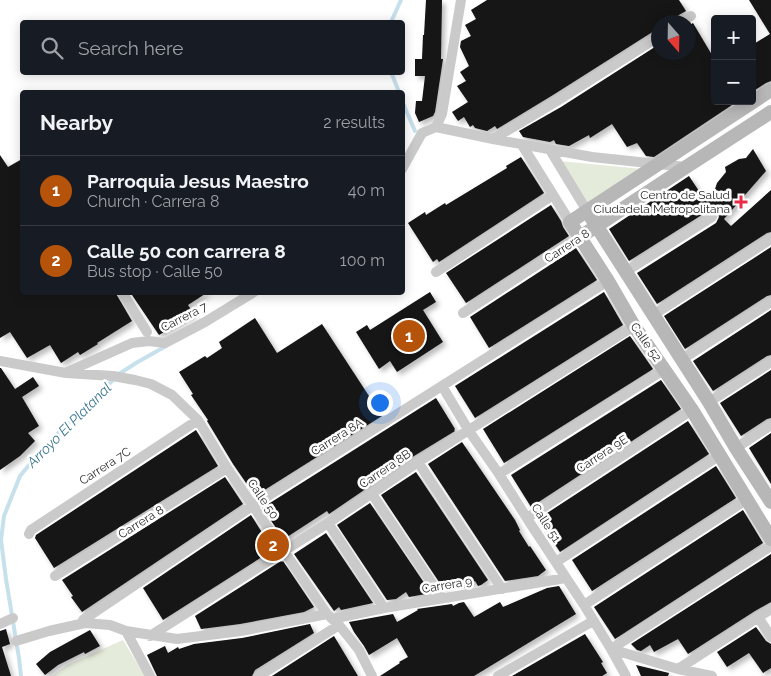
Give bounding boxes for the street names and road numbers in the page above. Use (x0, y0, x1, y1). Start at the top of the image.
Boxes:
street label: Carrera 8 (542, 226, 592, 266)
street label: Carrera 7 (158, 299, 210, 335)
street label: Calle 52 (628, 320, 664, 364)
street label: Carrera 8A (308, 415, 366, 459)
street label: Carrera 9E (574, 432, 630, 476)
street label: Carrera 7C (77, 444, 133, 488)
street label: Carrera 8B (357, 447, 413, 491)
street label: Calle 50 (245, 476, 281, 522)
street label: Calle 51 (528, 501, 564, 545)
street label: Carrera 8 (116, 503, 166, 541)
street label: Carrera 9 (421, 574, 473, 596)

